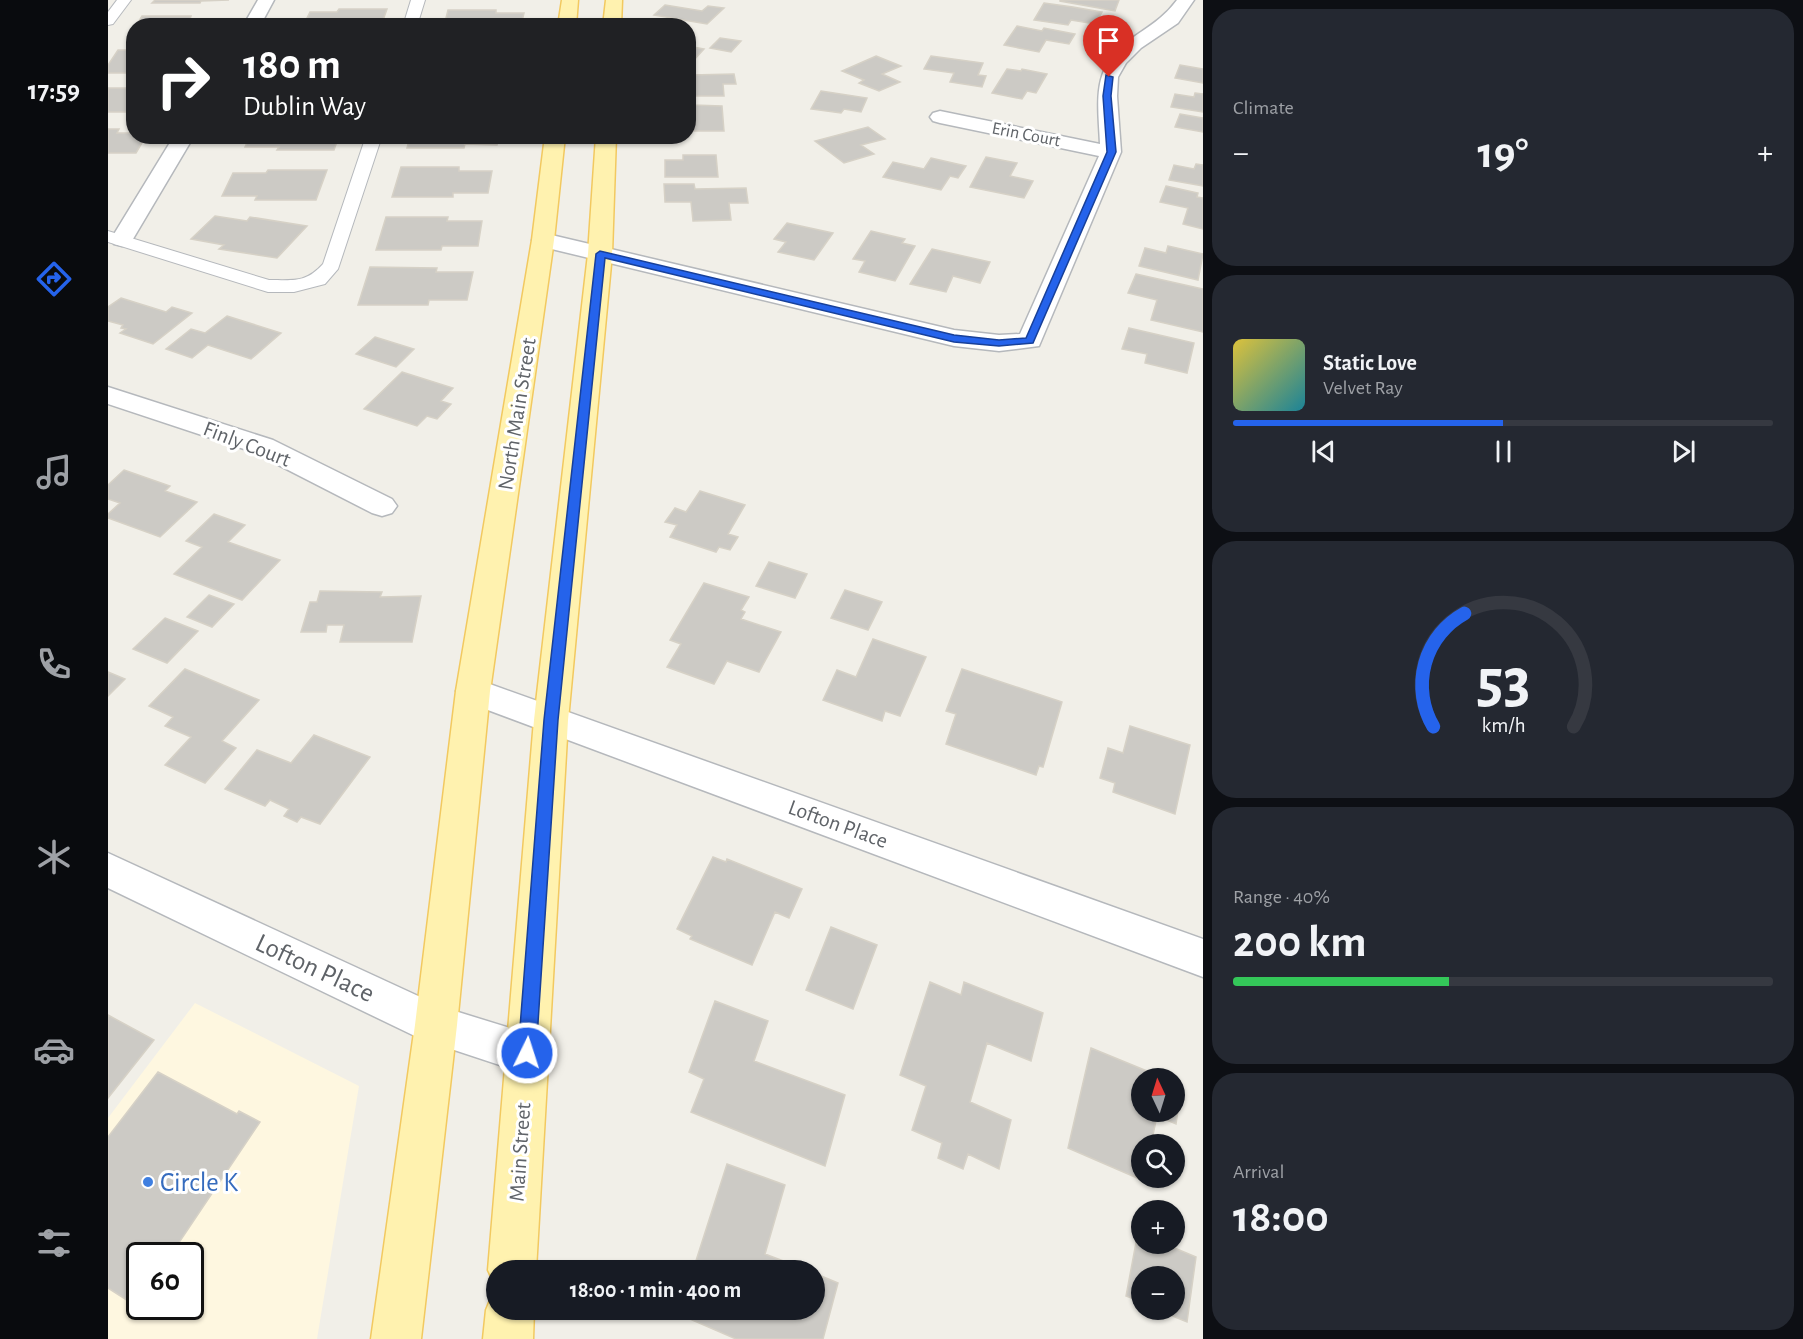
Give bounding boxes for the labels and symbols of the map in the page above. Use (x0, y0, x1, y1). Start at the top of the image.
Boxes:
pin (1083, 15, 1134, 77)
street label: Erin Court (990, 120, 1062, 150)
street label: North Main Street (494, 336, 540, 492)
street label: Finly Court (200, 417, 294, 471)
street label: Lofton Place (785, 796, 891, 852)
street label: Lofton Place (251, 929, 379, 1007)
position arrow (495, 1021, 559, 1085)
north arrow (1131, 1068, 1185, 1122)
street label: Main Street (506, 1102, 534, 1202)
place label: Circle K (160, 1169, 238, 1196)
marker: Circle K (141, 1175, 155, 1189)
speed limit sign: 60 (126, 1242, 204, 1320)

